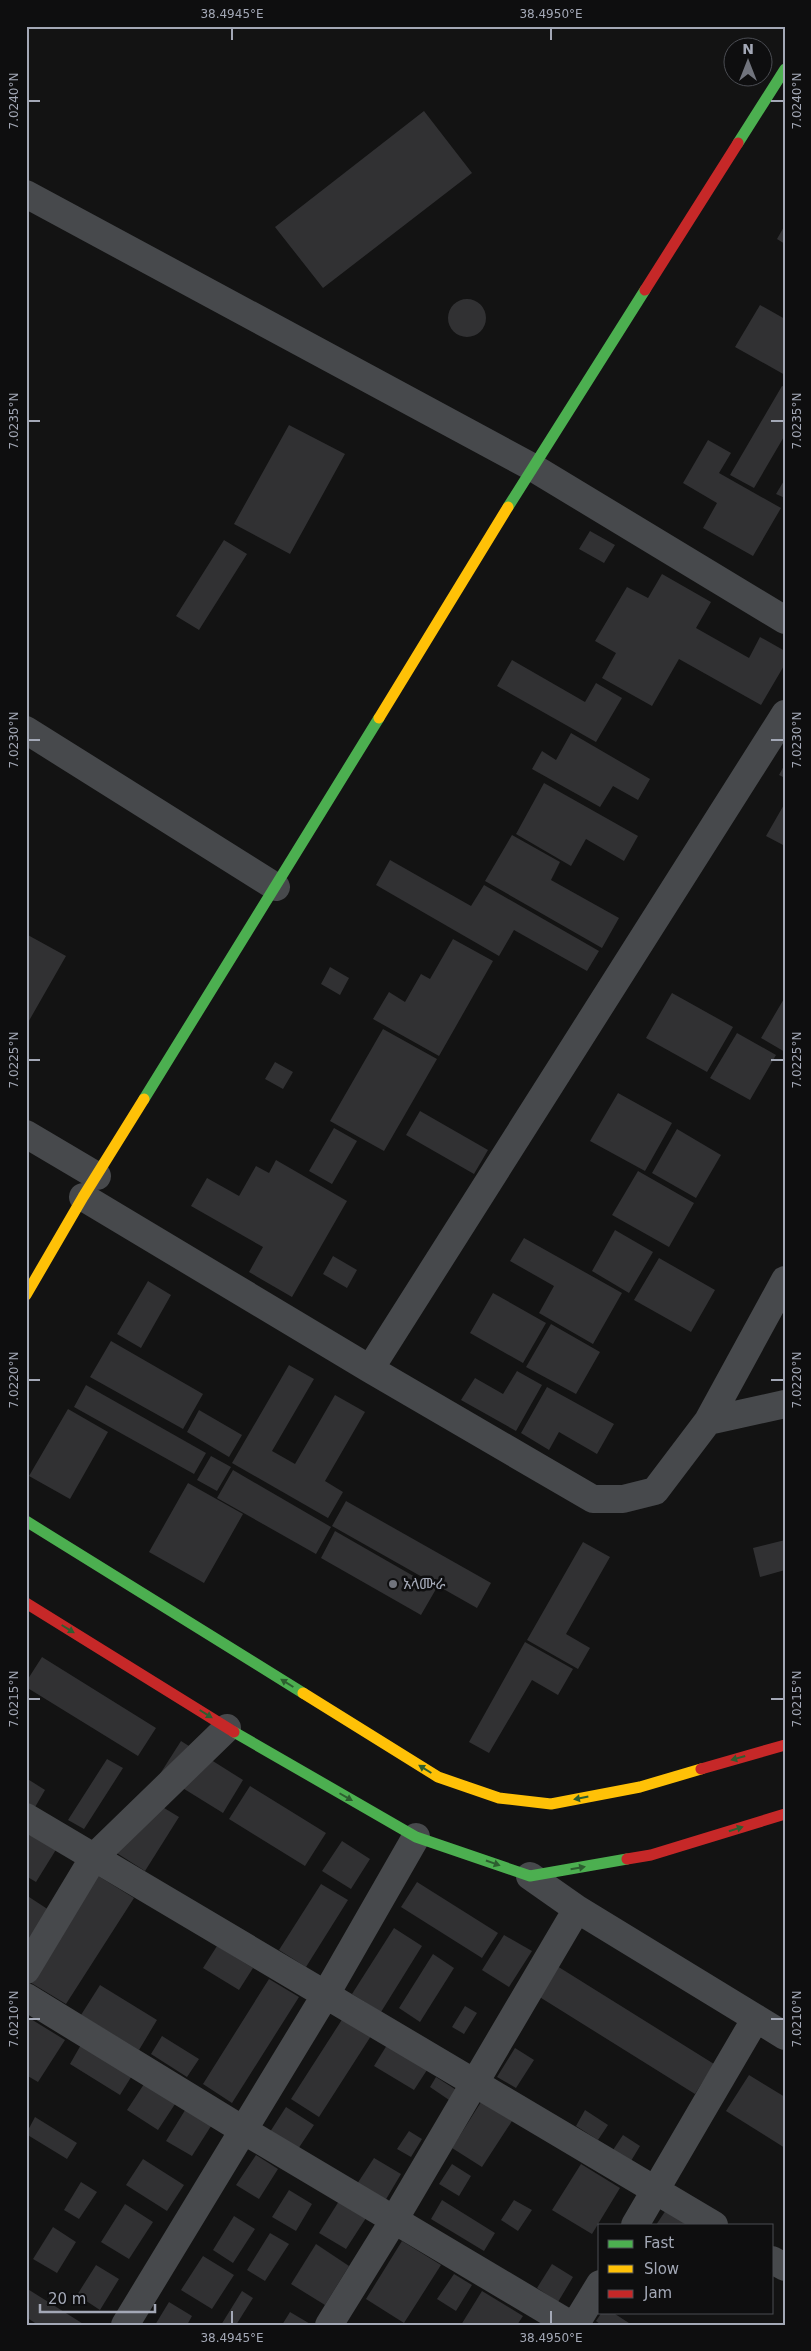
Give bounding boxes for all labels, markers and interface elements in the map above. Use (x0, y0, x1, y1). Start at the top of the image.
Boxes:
text: 38.4945°E (200, 7, 264, 21)
text: 38.4950°E (519, 7, 583, 21)
north arrow (724, 38, 774, 88)
text: N (742, 41, 754, 57)
text: 7.0240°N (7, 73, 21, 129)
text: 7.0240°N (790, 73, 804, 129)
text: 7.0235°N (7, 393, 21, 449)
text: 7.0235°N (790, 393, 804, 449)
text: 7.0230°N (7, 712, 21, 768)
text: 7.0230°N (790, 712, 804, 768)
text: 7.0225°N (7, 1032, 21, 1088)
text: 7.0225°N (790, 1032, 804, 1088)
text: 7.0220°N (7, 1352, 21, 1408)
text: 7.0220°N (790, 1352, 804, 1408)
place label: አላሙራ (403, 1575, 446, 1593)
marker: አላሙራ (387, 1578, 399, 1590)
one-way arrow (61, 1624, 74, 1634)
text: 7.0215°N (7, 1671, 21, 1727)
text: 7.0215°N (790, 1671, 804, 1727)
one-way arrow (280, 1678, 293, 1688)
one-way arrow (199, 1710, 213, 1719)
one-way arrow (730, 1755, 745, 1763)
one-way arrow (418, 1764, 431, 1773)
one-way arrow (339, 1792, 353, 1801)
one-way arrow (573, 1794, 588, 1802)
one-way arrow (728, 1825, 743, 1832)
one-way arrow (486, 1860, 501, 1868)
one-way arrow (571, 1863, 587, 1871)
text: 7.0210°N (7, 1991, 21, 2047)
text: 7.0210°N (790, 1991, 804, 2047)
legend (598, 2224, 774, 2314)
text: Fast (644, 2234, 674, 2252)
text: Slow (644, 2260, 679, 2278)
scale bar (40, 2281, 155, 2313)
text: Jam (643, 2284, 672, 2302)
text: 20 m (48, 2290, 86, 2308)
text: 38.4945°E (200, 2331, 264, 2345)
text: 38.4950°E (519, 2331, 583, 2345)

